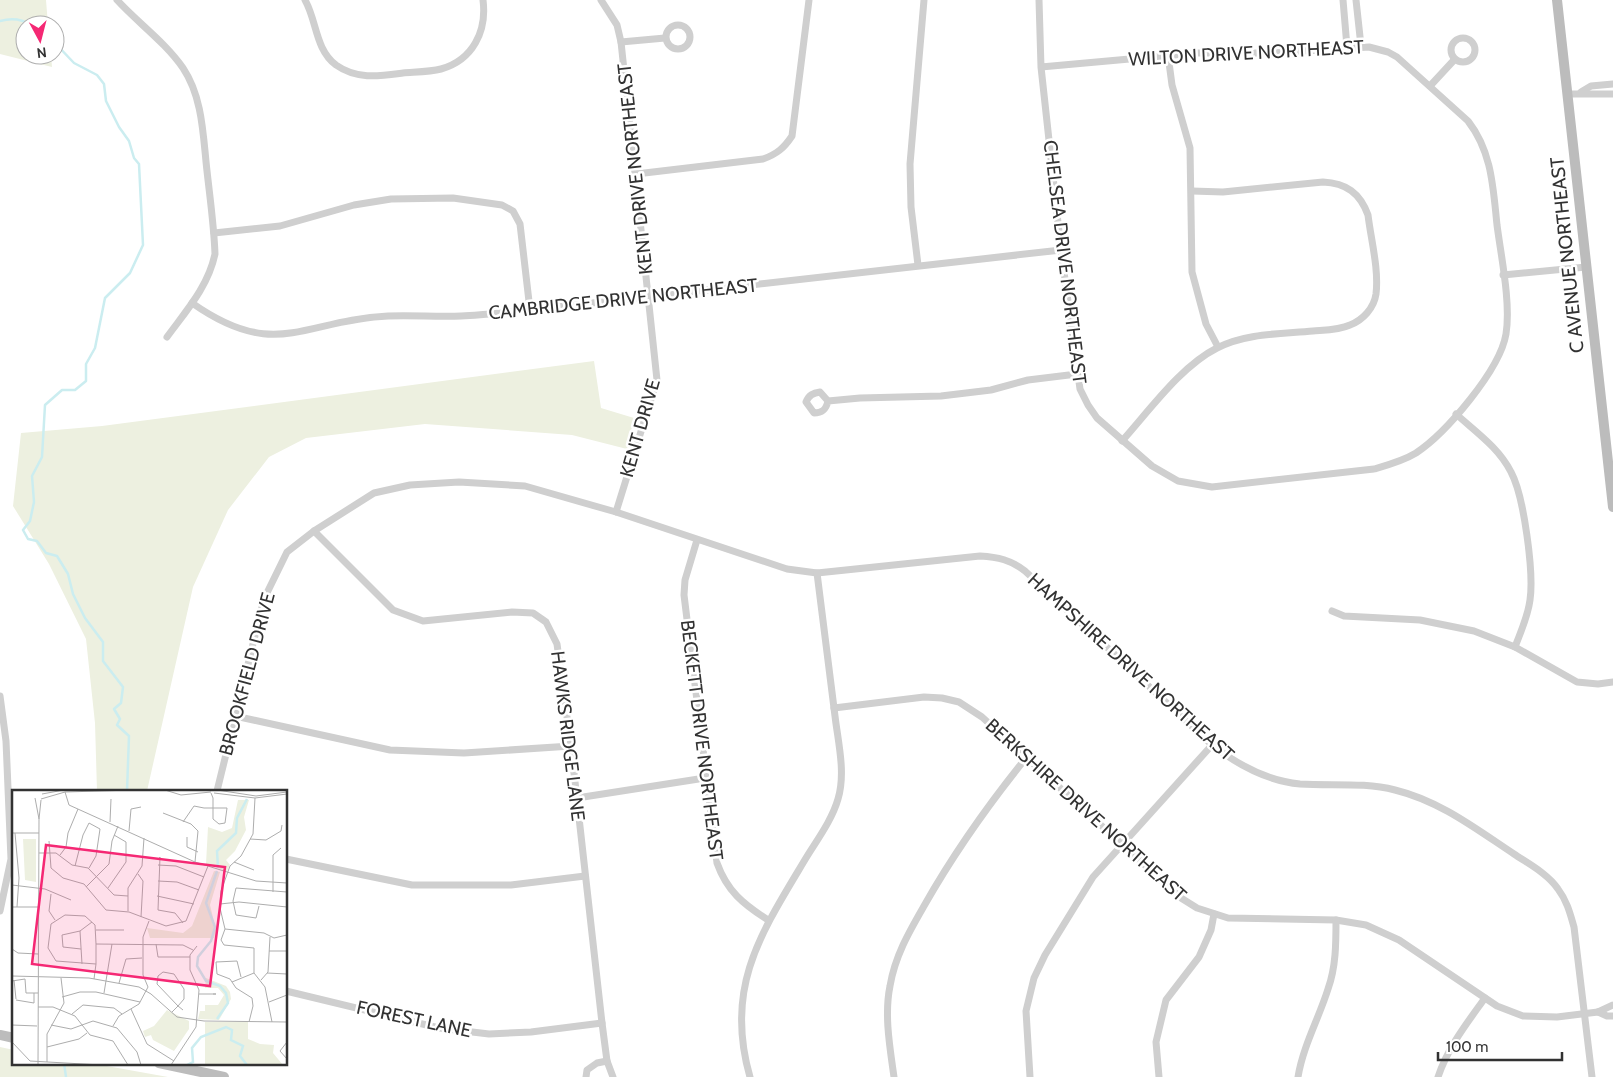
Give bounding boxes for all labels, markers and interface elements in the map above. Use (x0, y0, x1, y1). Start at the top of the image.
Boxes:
north arrow (15, 15, 65, 65)
street label: WILTON DRIVE NORTHEAST (1128, 35, 1364, 71)
text: N (36, 43, 48, 62)
street label: KENT DRIVE NORTHEAST (612, 62, 658, 276)
street label: CHELSEA DRIVE NORTHEAST (1039, 139, 1091, 385)
street label: C AVENUE NORTHEAST (1545, 156, 1589, 354)
street label: CAMBRIDGE DRIVE NORTHEAST (487, 273, 759, 325)
street label: KENT DRIVE (615, 376, 665, 480)
street label: HAMPSHIRE DRIVE NORTHEAST (1023, 568, 1239, 766)
street label: BROOKFIELD DRIVE (214, 590, 280, 758)
street label: BECKETT DRIVE NORTHEAST (676, 619, 728, 861)
street label: HAWKS RIDGE LANE (546, 650, 590, 822)
street label: BERKSHIRE DRIVE NORTHEAST (981, 714, 1191, 906)
inset map (12, 790, 288, 1064)
street label: FOREST LANE (354, 996, 474, 1042)
scale bar (1438, 1030, 1562, 1062)
text: 100 m (1446, 1038, 1488, 1056)

